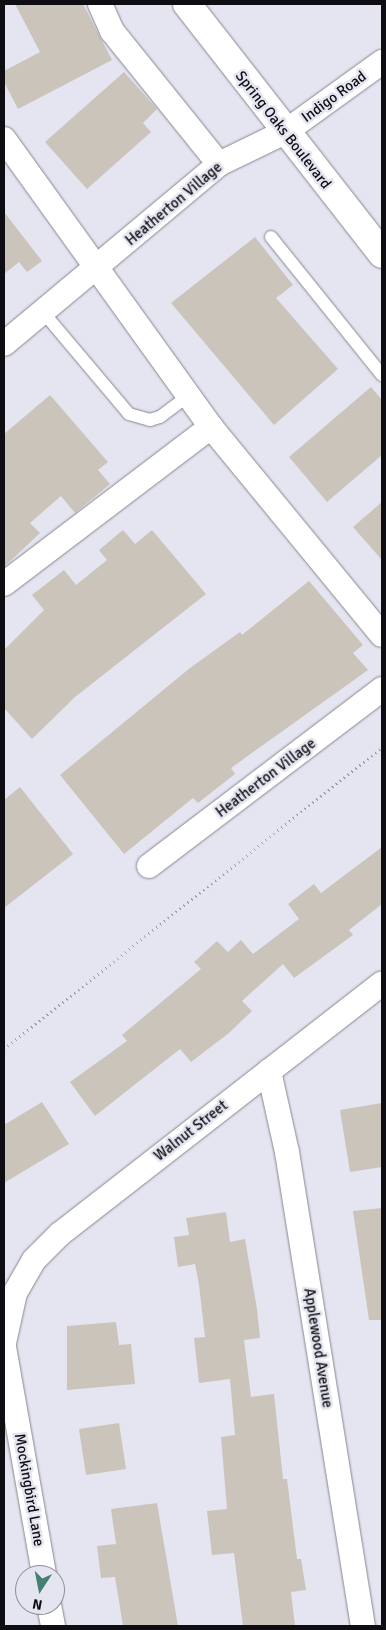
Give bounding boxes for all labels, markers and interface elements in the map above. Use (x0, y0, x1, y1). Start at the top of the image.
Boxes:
street label: Spring Oaks Boulevard (231, 67, 335, 193)
street label: Indigo Road (298, 67, 370, 127)
street label: Heatherton Village (122, 158, 226, 250)
street label: Heatherton Village (212, 735, 320, 821)
street label: Walnut Street (151, 1097, 231, 1165)
street label: Applewood Avenue (300, 1287, 336, 1409)
street label: Mockingbird Lane (10, 1432, 48, 1548)
north arrow (15, 1565, 65, 1615)
text: N (31, 1595, 44, 1614)

